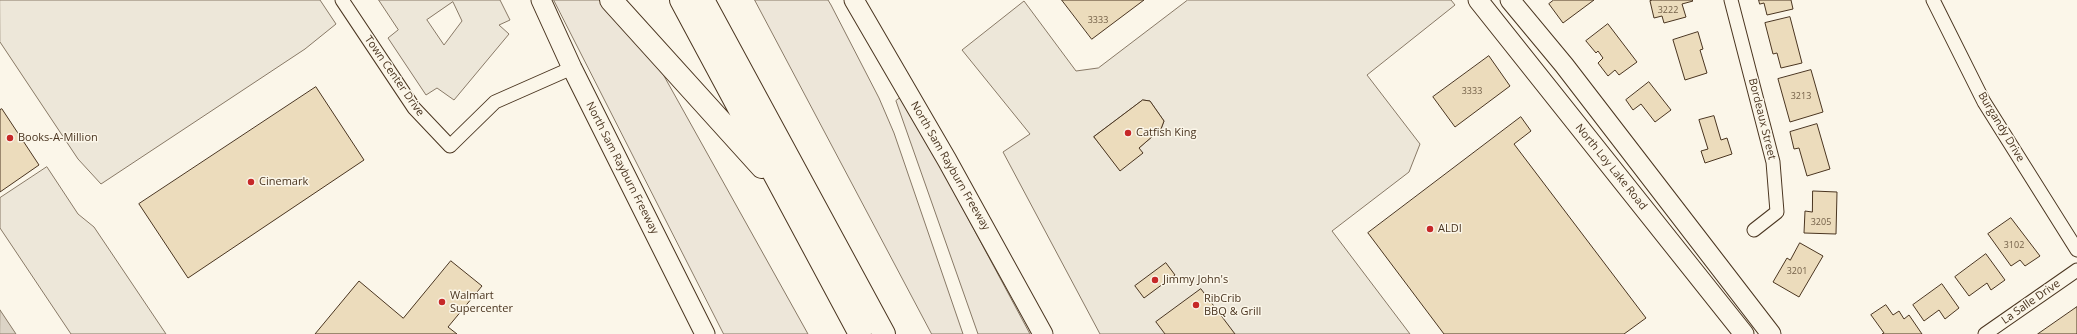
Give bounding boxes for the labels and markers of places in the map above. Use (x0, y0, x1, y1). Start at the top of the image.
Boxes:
place label: Catfish King (1136, 126, 1197, 140)
marker: Catfish King (1123, 128, 1133, 138)
place label: Books-A-Million (18, 131, 98, 145)
marker: Books-A-Million (5, 133, 15, 143)
place label: Cinemark (259, 175, 308, 189)
marker: Cinemark (246, 177, 256, 187)
place label: ALDI (1438, 222, 1462, 236)
marker: ALDI (1425, 224, 1435, 234)
place label: Jimmy John's (1163, 273, 1228, 287)
marker: Jimmy John's (1150, 275, 1160, 285)
place label: Walmart Supercenter (450, 289, 513, 315)
place label: RibCrib BBQ & Grill (1204, 292, 1261, 318)
marker: Walmart Supercenter (437, 297, 447, 307)
marker: RibCrib BBQ & Grill (1191, 300, 1201, 310)

